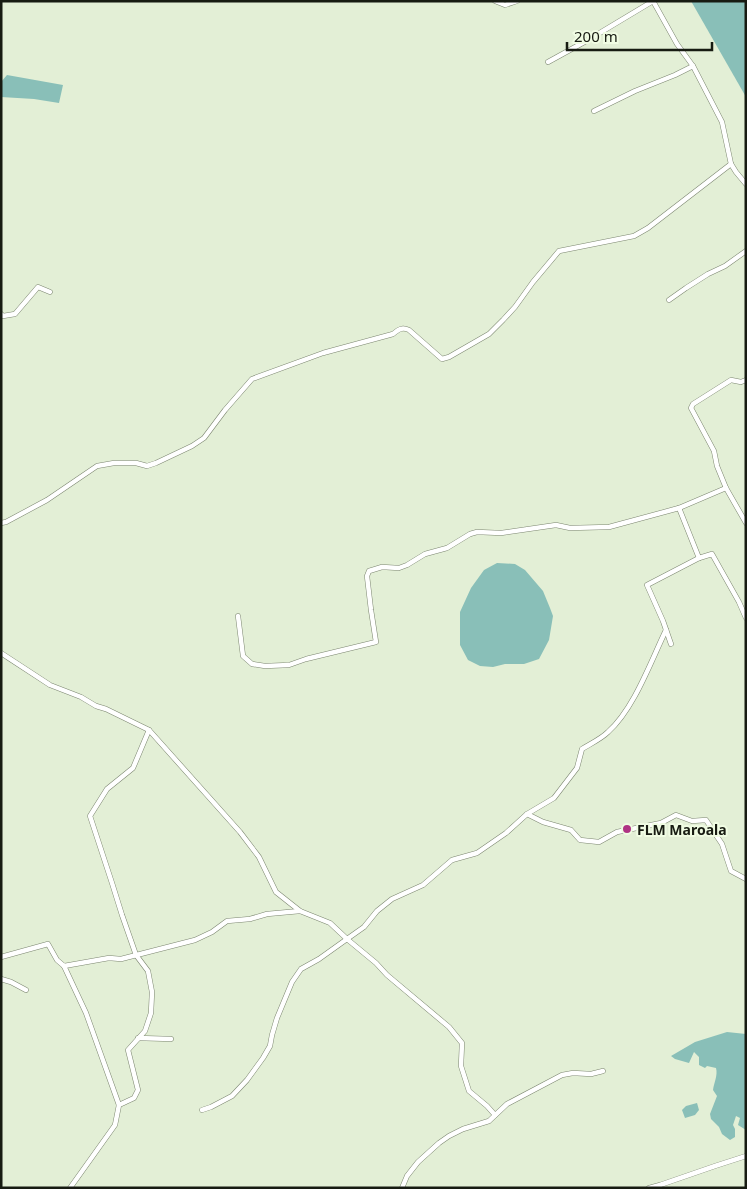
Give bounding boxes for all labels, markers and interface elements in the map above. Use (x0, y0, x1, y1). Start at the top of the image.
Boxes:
scale bar (567, 20, 712, 52)
text: 200 m (574, 26, 618, 46)
place label: FLM Maroala (637, 820, 727, 839)
marker: FLM Maroala (621, 823, 633, 835)

